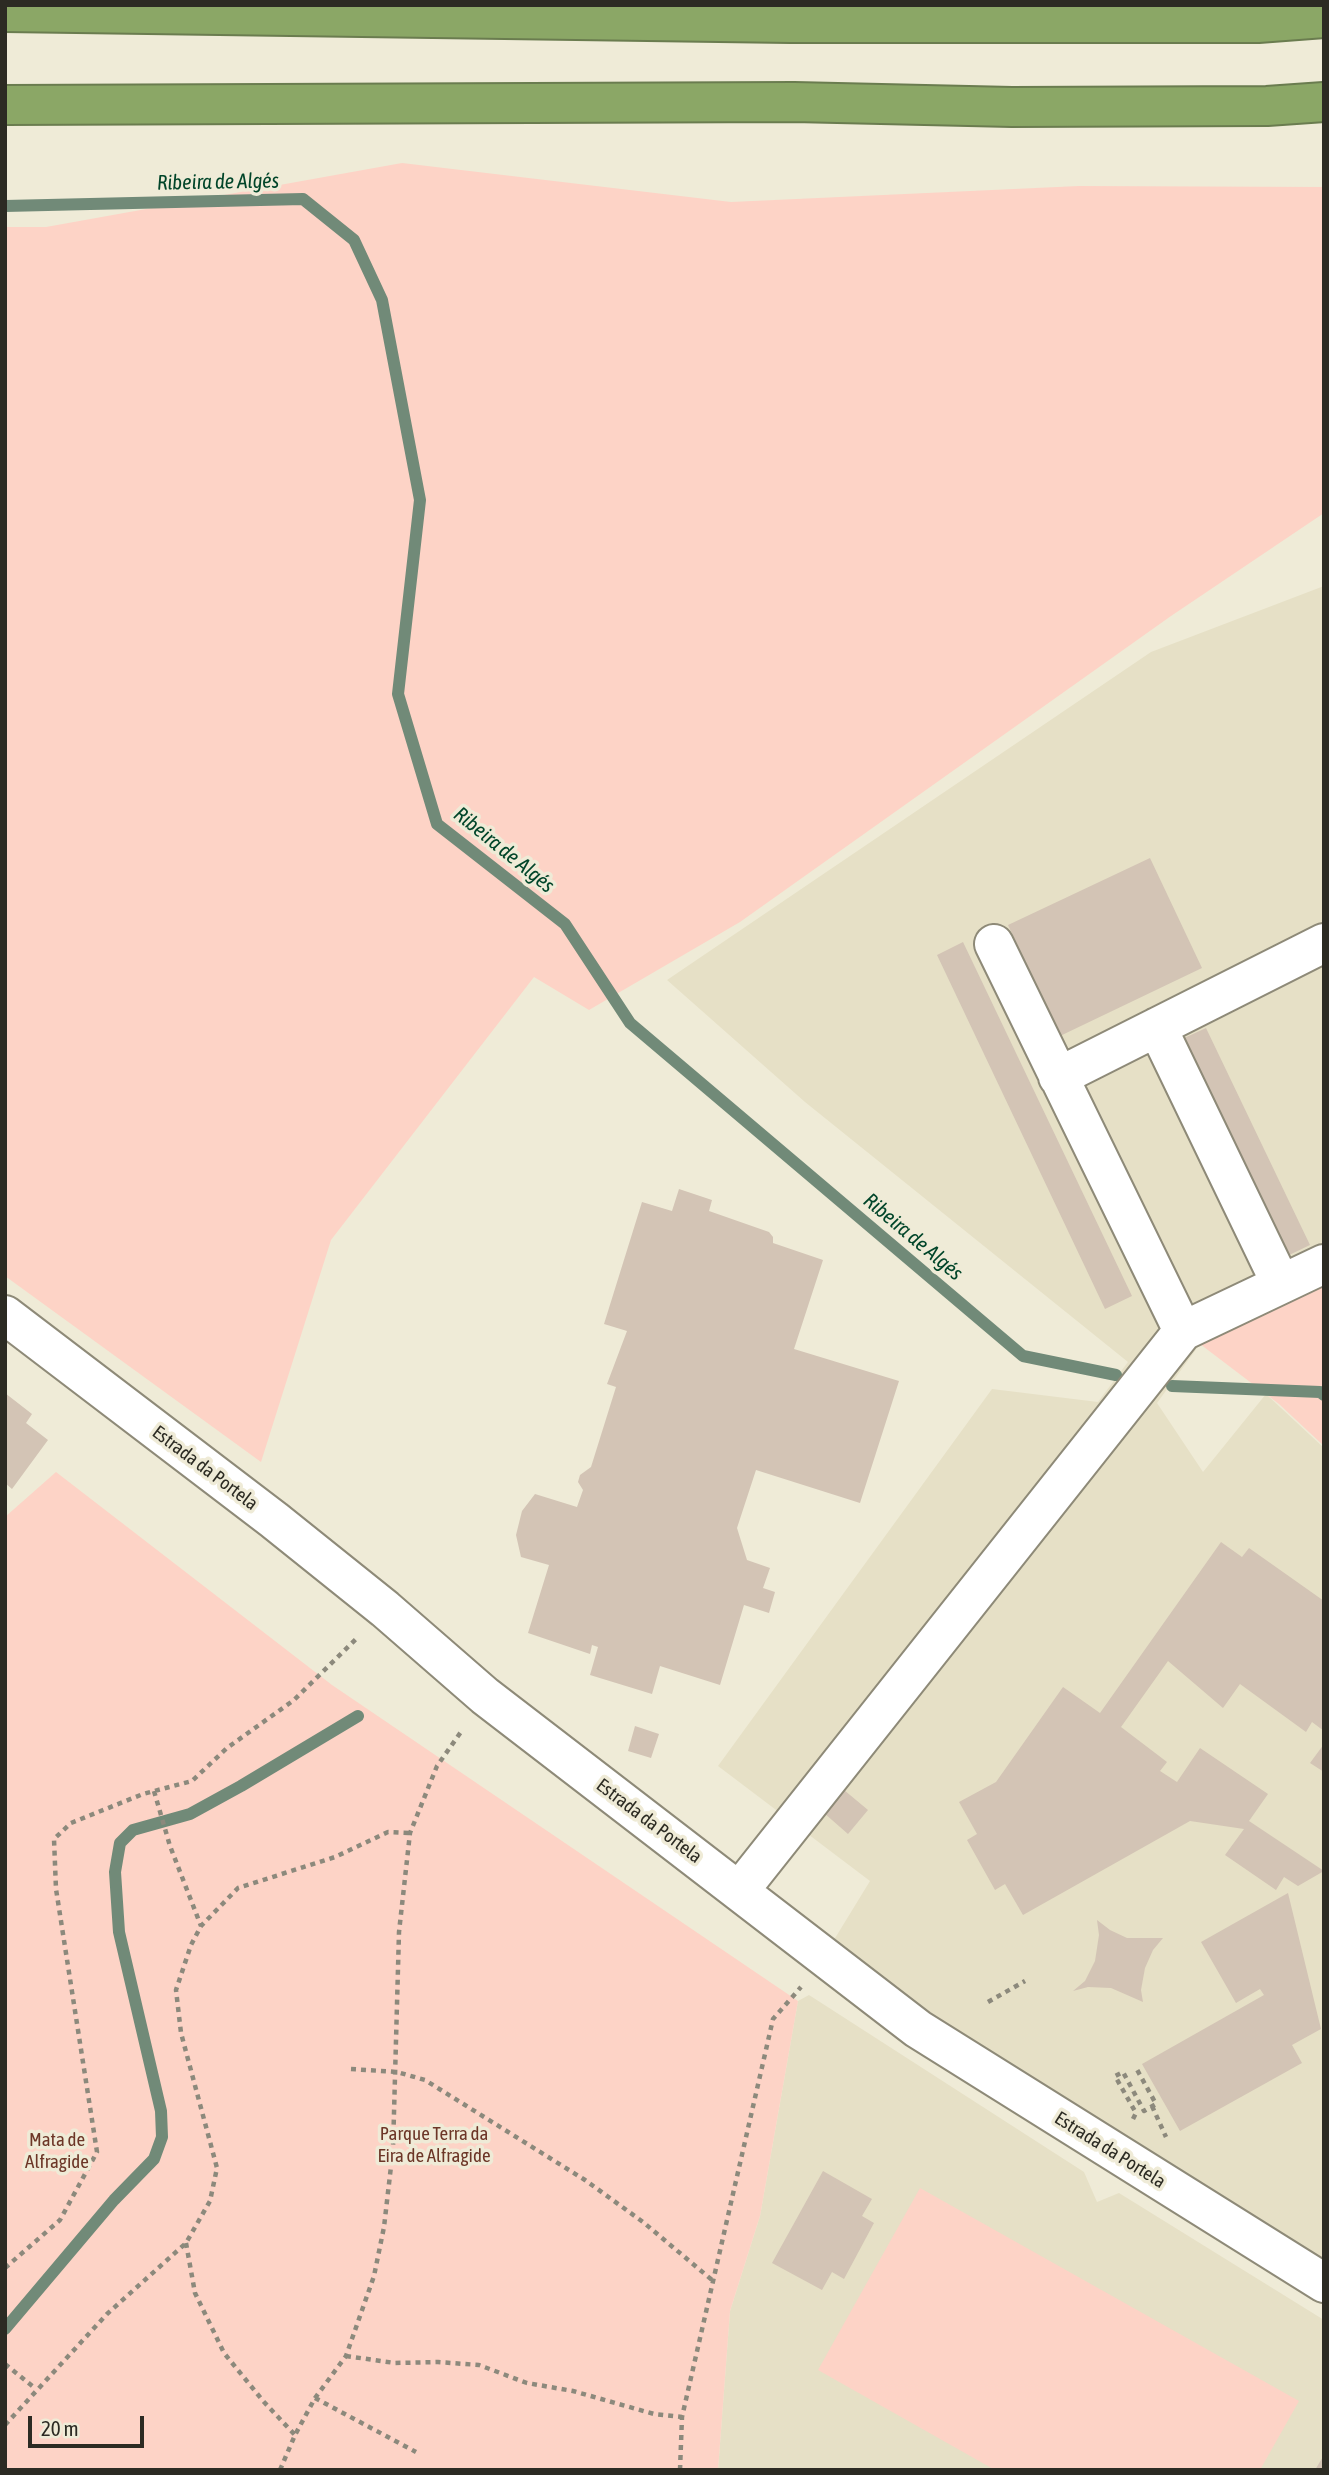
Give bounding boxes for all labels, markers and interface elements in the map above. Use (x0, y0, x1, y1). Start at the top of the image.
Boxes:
water label: Ribeira de Algés (157, 168, 279, 196)
water label: Ribeira de Algés (449, 802, 559, 898)
water label: Ribeira de Algés (858, 1188, 968, 1286)
street label: Estrada da Portela (148, 1421, 262, 1515)
street label: Estrada da Portela (592, 1774, 706, 1868)
street label: Estrada da Portela (1050, 2107, 1170, 2193)
park label: Parque Terra da Eira de Alfragide (377, 2123, 491, 2167)
park label: Mata de Alfragide (25, 2129, 89, 2173)
scale bar (32, 2402, 147, 2446)
text: 20 m (41, 2416, 79, 2440)

